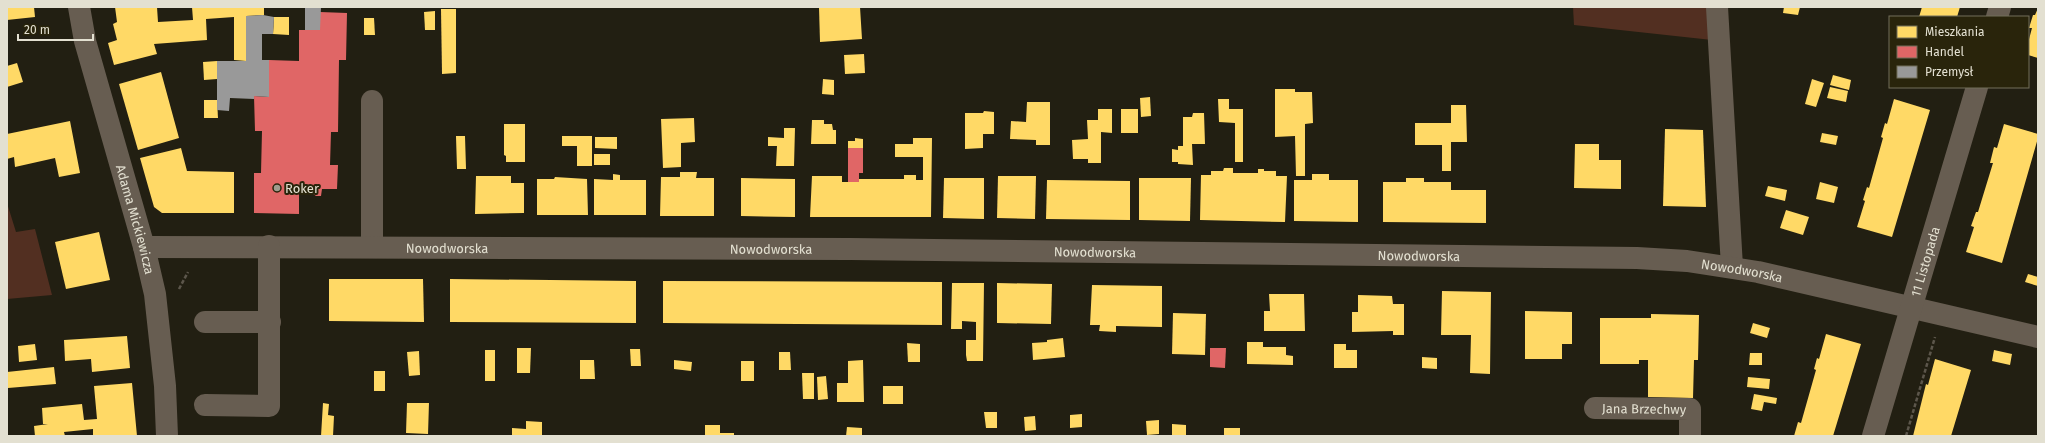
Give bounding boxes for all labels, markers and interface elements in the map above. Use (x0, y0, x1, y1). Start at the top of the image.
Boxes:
scale bar (18, 16, 93, 42)
legend (1889, 16, 2029, 88)
text: 20 m (24, 23, 50, 37)
text: Mieszkania (1925, 25, 1985, 39)
text: Handel (1925, 45, 1964, 59)
text: Przemysł (1925, 65, 1973, 79)
street label: Adama Mickiewicza (113, 163, 158, 276)
place label: Roker (285, 181, 319, 196)
marker: Roker (272, 183, 282, 193)
street label: 11 Listopada (1907, 225, 1943, 298)
street label: Nowodworska (406, 240, 488, 255)
street label: Nowodworska (730, 241, 812, 256)
street label: Nowodworska (1054, 244, 1136, 260)
street label: Nowodworska (1378, 248, 1460, 263)
street label: Nowodworska (1700, 256, 1784, 285)
street label: Jana Brzechwy (1602, 401, 1687, 416)

